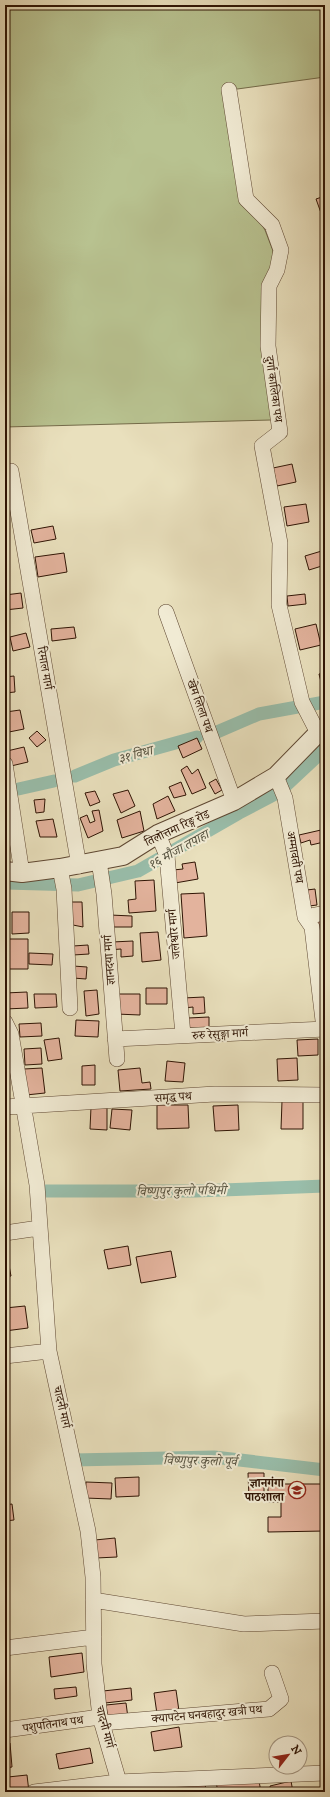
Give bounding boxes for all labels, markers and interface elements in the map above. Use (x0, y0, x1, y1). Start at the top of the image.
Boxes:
street label: दुर्गा कालिका पथ (261, 354, 287, 424)
street label: रिमाल मार्ग (33, 644, 57, 692)
street label: खेम लिला पथ (183, 676, 217, 736)
water label: ३१ विधा (116, 742, 157, 767)
street label: तिलोत्तमा रिङ्ग रोड (141, 806, 213, 851)
water label: १६ मौजा तपाहा (146, 825, 214, 873)
street label: अम्मावती पथ (283, 830, 308, 885)
street label: जलेश्वोर मार्ग (164, 907, 184, 961)
street label: ज्ञानदया मार्ग (100, 934, 119, 986)
street label: रुरु रेसुङ्गा मार्ग (191, 1024, 249, 1044)
street label: समृद्ध पथ (153, 1089, 193, 1106)
water label: विष्णुपुर कुलो पश्चिमी (136, 1182, 229, 1200)
street label: चादनी मार्ग (49, 1383, 75, 1431)
water label: विष्णुपुर कुलो पूर्व (163, 1452, 241, 1470)
place label: ज्ञानगंगा पाठशाला (244, 1476, 285, 1505)
school or university icon: ज्ञानगंगा पाठशाला (287, 1480, 307, 1500)
street label: क्यापटेन घनबहादुर खत्री पथ (150, 1701, 264, 1727)
street label: चादनी मार्ग (91, 1703, 119, 1751)
street label: पशुपतिनाथ पथ (21, 1712, 85, 1736)
north arrow (268, 1735, 308, 1775)
text: N (287, 1743, 304, 1758)

